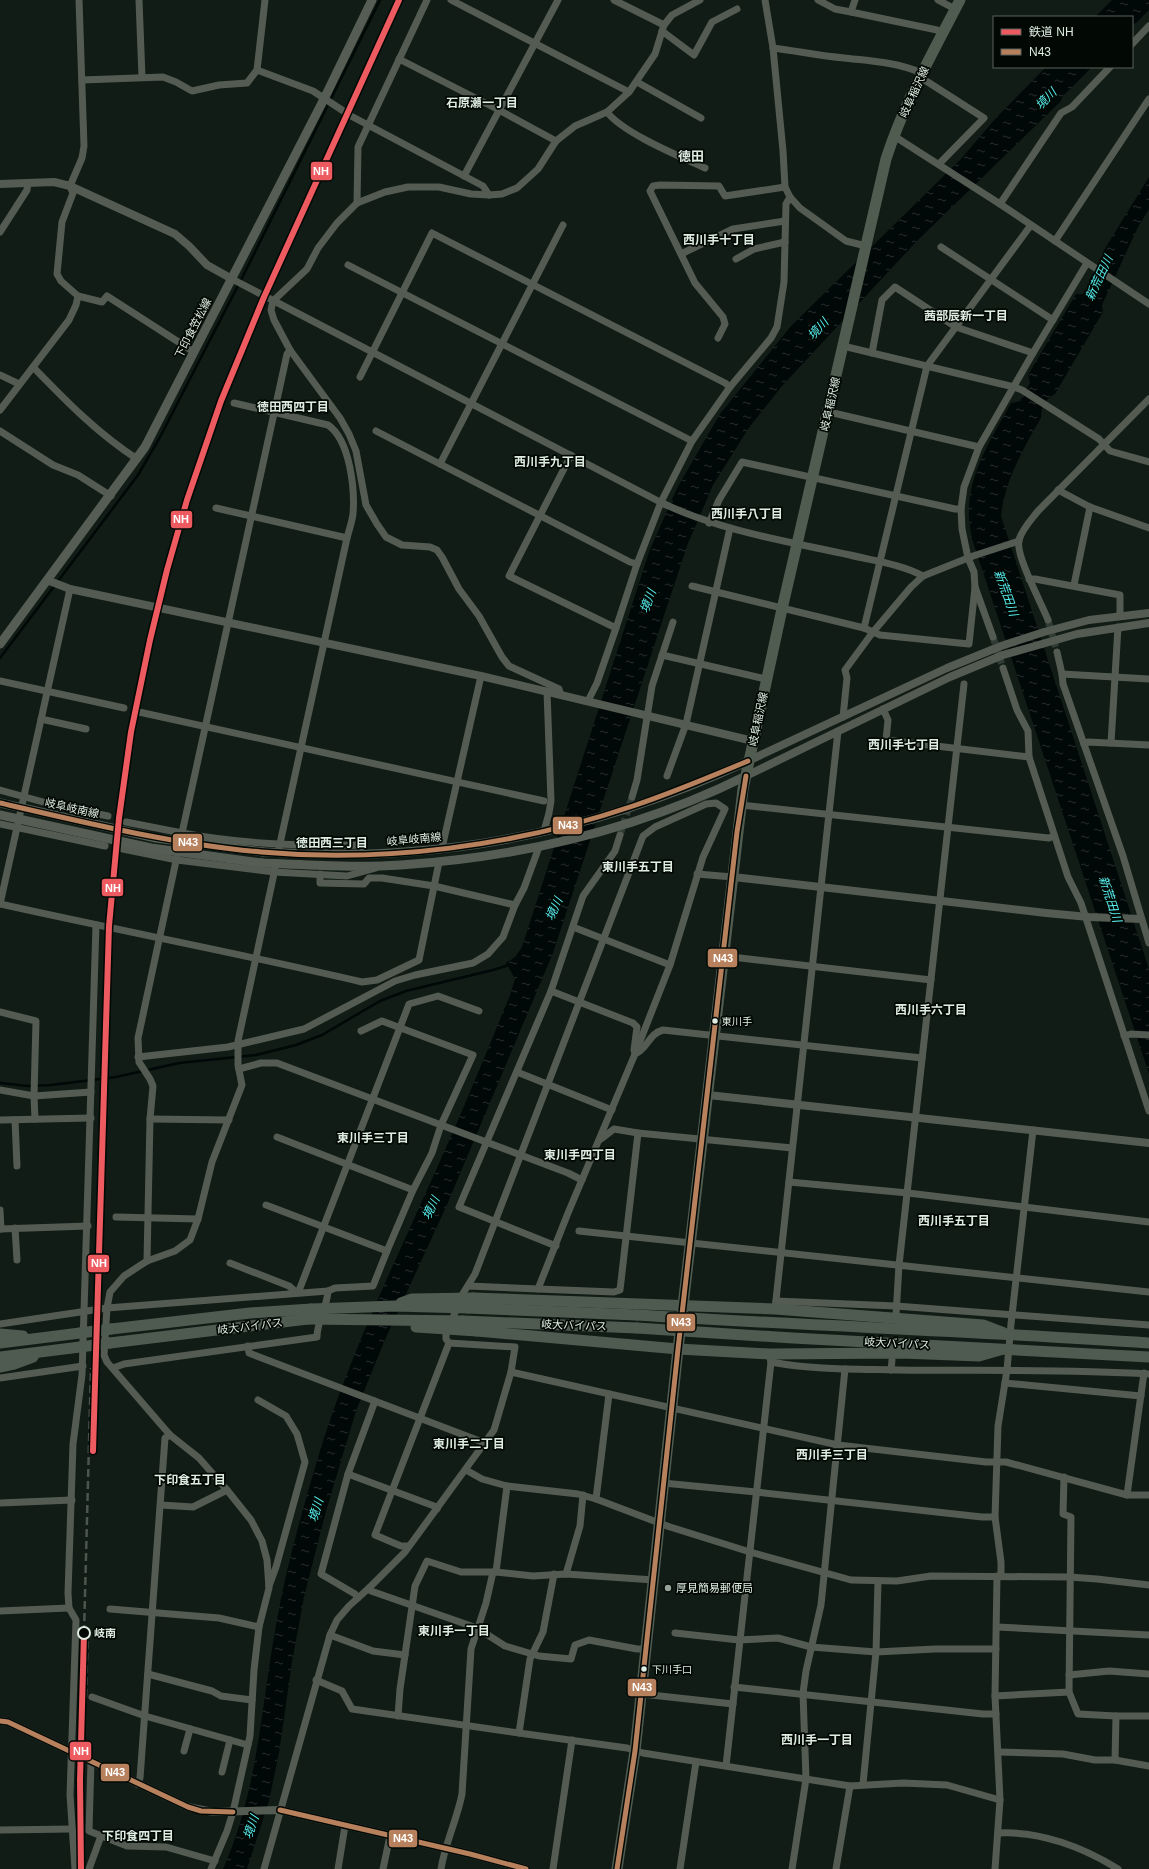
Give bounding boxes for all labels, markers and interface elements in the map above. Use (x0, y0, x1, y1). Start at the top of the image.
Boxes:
legend (993, 16, 1133, 68)
text: 鉄道 NH (1029, 25, 1074, 39)
text: N43 (1029, 45, 1051, 59)
street label: 岐阜稲沢線 (897, 65, 931, 119)
water label: 境川 (1033, 84, 1061, 112)
district label: 石原瀬一丁目 (446, 96, 518, 110)
district label: 徳田 (678, 149, 704, 164)
line badge: NH (310, 161, 333, 181)
text: NH (313, 165, 329, 177)
district label: 西川手十丁目 (683, 233, 755, 247)
water label: 新荒田川 (1083, 251, 1116, 303)
street label: 下印食笠松線 (173, 296, 213, 360)
district label: 茜部辰新一丁目 (924, 309, 1008, 323)
water label: 境川 (805, 314, 833, 343)
street label: 岐阜稲沢線 (818, 376, 842, 432)
district label: 徳田西四丁目 (257, 400, 329, 414)
district label: 西川手九丁目 (514, 455, 586, 469)
district label: 西川手八丁目 (711, 507, 783, 521)
line badge: NH (170, 510, 193, 529)
text: NH (173, 513, 189, 525)
water label: 新荒田川 (991, 568, 1021, 620)
water label: 境川 (637, 585, 660, 615)
street label: 岐阜稲沢線 (746, 691, 770, 747)
district label: 西川手七丁目 (868, 738, 940, 752)
street label: 岐阜岐南線 (44, 796, 100, 820)
line badge: N43 (552, 816, 583, 835)
text: N43 (558, 819, 578, 831)
street label: 岐阜岐南線 (386, 831, 442, 847)
line badge: N43 (172, 833, 203, 852)
text: N43 (178, 836, 198, 848)
district label: 徳田西三丁目 (296, 836, 368, 850)
district label: 東川手五丁目 (602, 860, 674, 874)
water label: 新荒田川 (1096, 874, 1125, 926)
line badge: NH (101, 878, 124, 897)
text: NH (105, 882, 121, 894)
water label: 境川 (543, 893, 566, 923)
line badge: N43 (707, 948, 738, 968)
text: N43 (713, 952, 733, 964)
district label: 西川手六丁目 (895, 1003, 967, 1017)
marker: 東川手 (710, 1016, 720, 1026)
place label: 東川手 (722, 1016, 752, 1027)
district label: 東川手三丁目 (337, 1131, 409, 1145)
district label: 東川手四丁目 (544, 1148, 616, 1162)
water label: 境川 (419, 1192, 443, 1222)
district label: 西川手五丁目 (918, 1214, 990, 1228)
line badge: NH (87, 1254, 110, 1273)
text: NH (91, 1257, 107, 1269)
line badge: N43 (666, 1313, 696, 1332)
street label: 岐大バイパス (217, 1316, 283, 1336)
text: N43 (671, 1316, 691, 1328)
street label: 岐大バイパス (541, 1318, 607, 1332)
street label: 岐大バイパス (864, 1335, 930, 1351)
district label: 東川手二丁目 (433, 1437, 505, 1451)
district label: 西川手三丁目 (796, 1448, 868, 1462)
district label: 下印食五丁目 (154, 1473, 226, 1487)
water label: 境川 (306, 1495, 327, 1524)
place label: 厚見簡易郵便局 (676, 1582, 753, 1594)
marker: 厚見簡易郵便局 (663, 1583, 673, 1593)
district label: 東川手一丁目 (418, 1624, 490, 1638)
marker: 岐南 (77, 1626, 91, 1640)
place label: 岐南 (94, 1627, 116, 1639)
marker: 下川手口 (639, 1664, 649, 1674)
place label: 下川手口 (652, 1664, 692, 1675)
line badge: N43 (627, 1678, 657, 1697)
text: N43 (632, 1681, 652, 1693)
district label: 西川手一丁目 (781, 1733, 853, 1747)
line badge: NH (69, 1741, 92, 1761)
text: NH (73, 1745, 89, 1757)
line badge: N43 (100, 1763, 130, 1782)
text: N43 (105, 1766, 125, 1778)
water label: 境川 (240, 1811, 262, 1841)
district label: 下印食四丁目 (102, 1829, 174, 1843)
line badge: N43 (388, 1829, 418, 1848)
text: N43 (393, 1832, 413, 1844)

